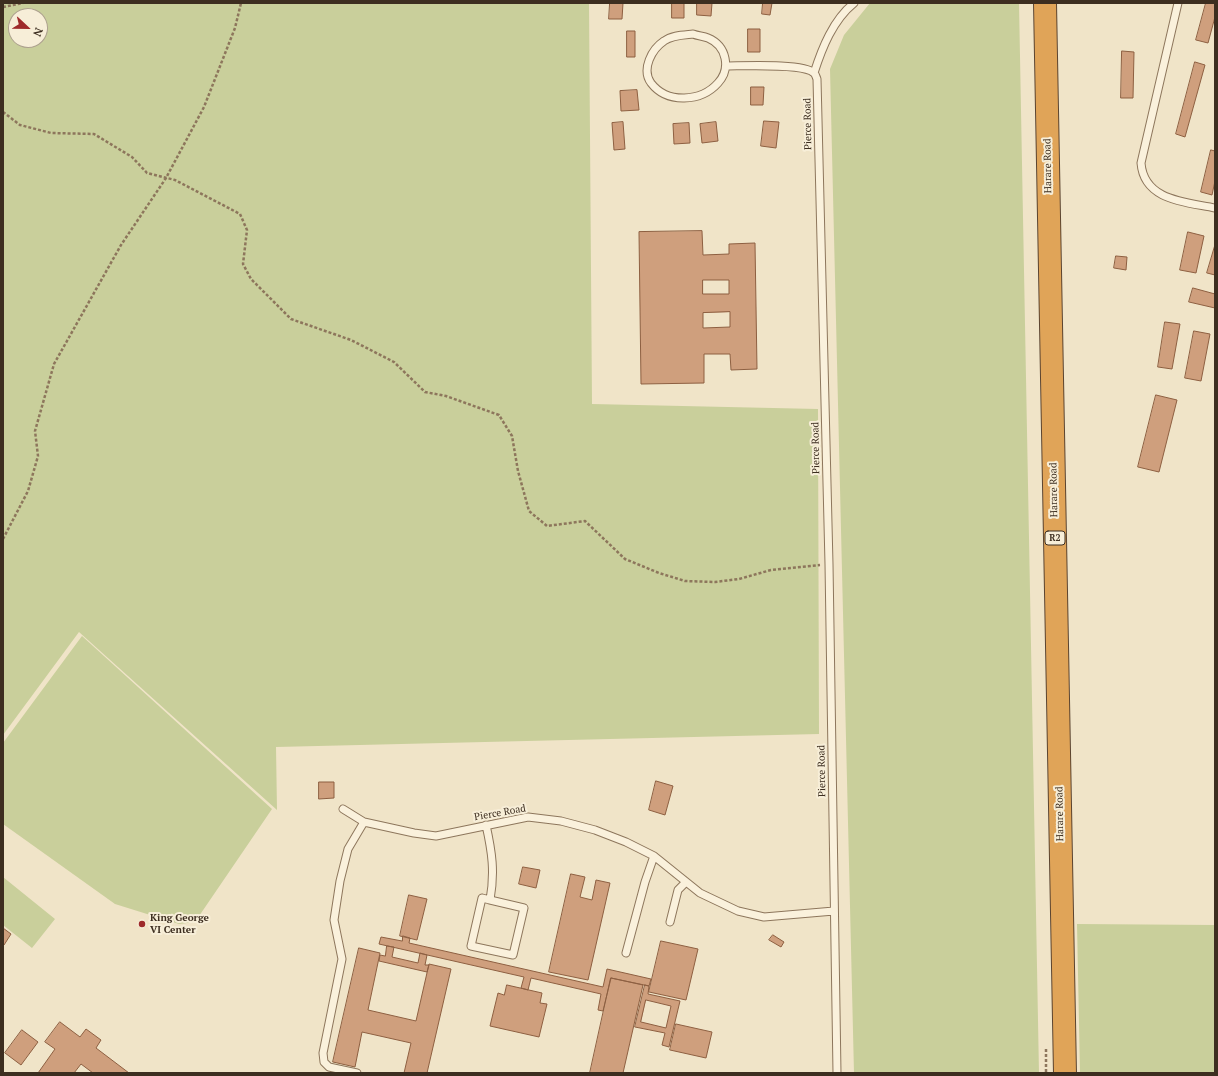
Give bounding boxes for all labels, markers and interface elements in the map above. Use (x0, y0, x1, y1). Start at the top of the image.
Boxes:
north arrow (8, 8, 48, 48)
text: N (30, 26, 46, 39)
street label: Pierce Road (802, 98, 814, 150)
street label: Harare Road (1042, 138, 1054, 194)
street label: Pierce Road (810, 422, 822, 474)
street label: Harare Road (1048, 462, 1060, 518)
road number: R2 (1045, 531, 1065, 545)
street label: Pierce Road (816, 745, 828, 797)
street label: Harare Road (1054, 786, 1066, 842)
street label: Pierce Road (473, 803, 527, 823)
place label: King George VI Center (150, 912, 209, 936)
marker: King George VI Center (137, 919, 147, 929)

